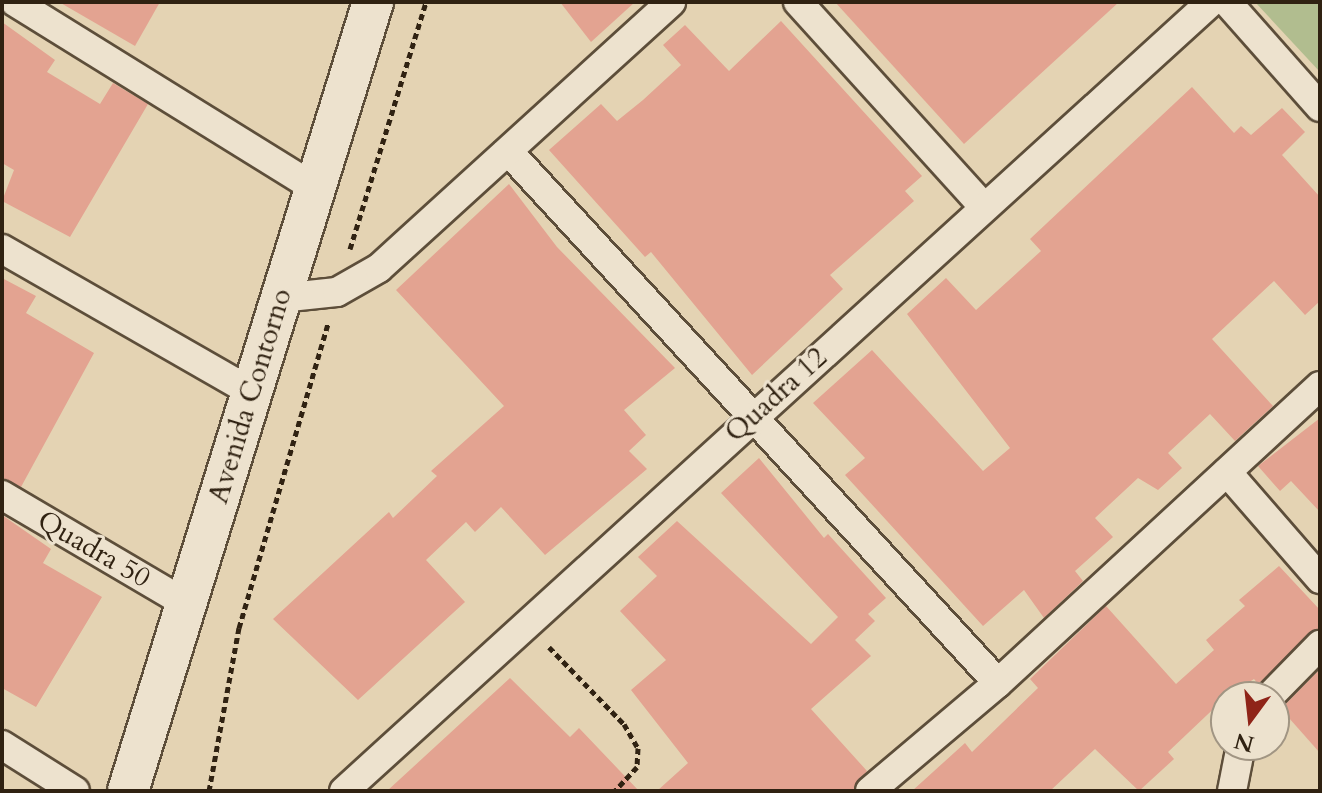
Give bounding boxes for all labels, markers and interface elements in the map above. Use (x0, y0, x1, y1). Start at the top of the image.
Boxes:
street label: Avenida Contorno (201, 285, 299, 507)
street label: Quadra 12 (718, 341, 834, 449)
street label: Quadra 50 (31, 503, 157, 595)
north arrow (1210, 681, 1290, 761)
text: N (1231, 725, 1257, 759)

